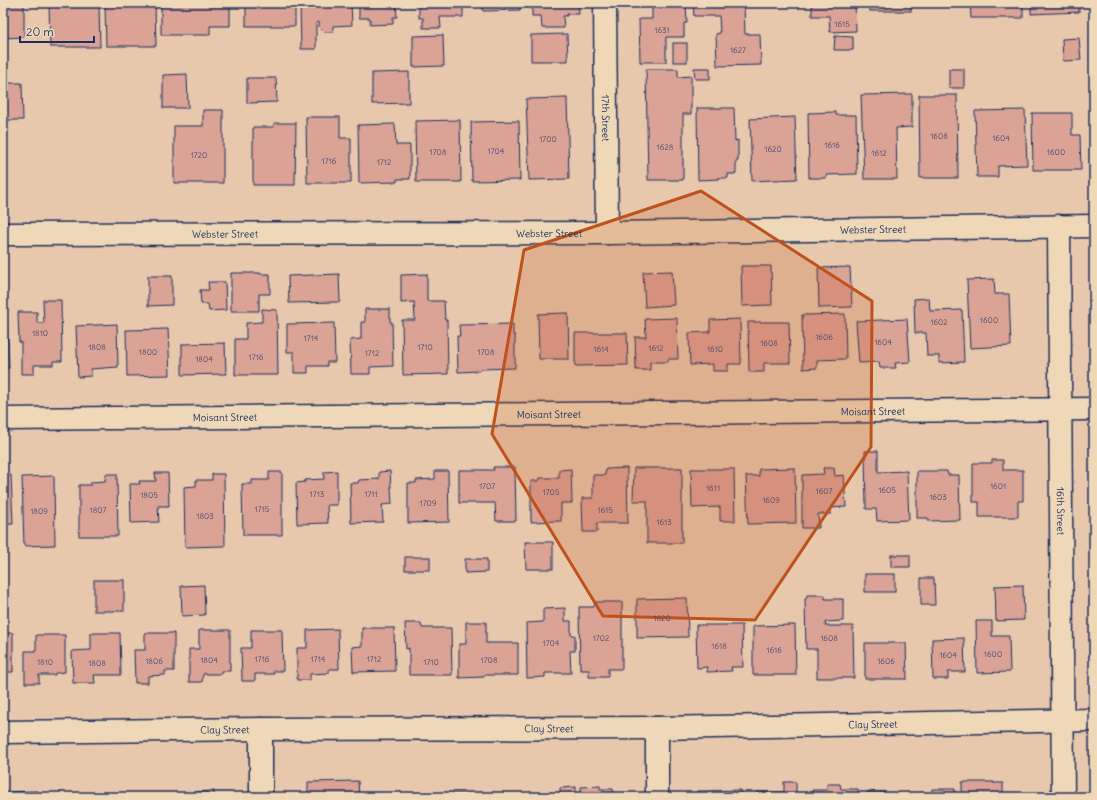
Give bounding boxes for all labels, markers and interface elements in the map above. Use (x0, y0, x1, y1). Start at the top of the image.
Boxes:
scale bar (20, 18, 94, 44)
house number: 1615 (834, 19, 850, 29)
text: 20 m (26, 24, 54, 39)
house number: 1631 (654, 25, 670, 35)
house number: 1627 (730, 45, 746, 55)
street label: 17th Street (599, 94, 612, 142)
house number: 1608 (930, 131, 948, 141)
house number: 1604 (992, 133, 1010, 143)
house number: 1700 (539, 134, 557, 144)
house number: 1616 (824, 140, 840, 150)
house number: 1628 (657, 142, 674, 152)
house number: 1620 (764, 144, 782, 154)
house number: 1704 (488, 146, 505, 156)
house number: 1708 (430, 147, 447, 157)
house number: 1600 (1047, 147, 1065, 157)
house number: 1612 (871, 148, 887, 158)
house number: 1720 (191, 150, 207, 160)
house number: 1716 (322, 156, 337, 166)
house number: 1712 (377, 157, 392, 167)
street label: Webster Street (840, 223, 907, 237)
street label: Webster Street (516, 227, 583, 240)
street label: Webster Street (192, 228, 259, 241)
house number: 1600 (980, 315, 998, 325)
house number: 1602 (930, 317, 948, 327)
house number: 1810 (32, 328, 48, 338)
house number: 1606 (815, 332, 833, 342)
house number: 1714 (304, 333, 319, 343)
house number: 1604 (874, 337, 892, 347)
house number: 1608 (760, 338, 778, 348)
house number: 1808 (88, 342, 106, 352)
house number: 1710 (417, 342, 433, 352)
house number: 1612 (648, 343, 664, 353)
house number: 1614 (593, 344, 609, 354)
house number: 1610 (707, 344, 723, 354)
house number: 1800 (139, 347, 157, 357)
house number: 1708 (478, 347, 495, 357)
house number: 1712 (365, 348, 380, 358)
house number: 1716 (249, 352, 264, 362)
house number: 1804 (195, 354, 213, 364)
street label: Moisant Street (841, 405, 906, 418)
street label: Moisant Street (517, 408, 582, 421)
street label: Moisant Street (193, 411, 258, 424)
house number: 1707 (479, 481, 495, 491)
house number: 1601 (990, 481, 1006, 491)
house number: 1611 (706, 483, 720, 493)
house number: 1605 (878, 485, 896, 495)
house number: 1607 (816, 486, 833, 496)
house number: 1705 (543, 487, 560, 497)
street label: 16th Street (1054, 487, 1067, 536)
house number: 1713 (310, 489, 325, 499)
house number: 1711 (364, 489, 378, 499)
house number: 1805 (140, 490, 158, 500)
house number: 1603 (929, 492, 947, 502)
house number: 1609 (762, 495, 780, 505)
house number: 1709 (420, 498, 437, 508)
house number: 1715 (255, 504, 270, 514)
house number: 1807 (90, 505, 107, 515)
house number: 1615 (597, 505, 613, 515)
house number: 1809 (30, 506, 48, 516)
house number: 1803 (196, 511, 214, 521)
house number: 1613 (656, 517, 672, 527)
house number: 1620 (653, 613, 671, 623)
house number: 1702 (593, 633, 610, 643)
house number: 1608 (820, 633, 838, 643)
house number: 1704 (543, 638, 560, 648)
house number: 1618 (711, 641, 727, 651)
house number: 1616 (766, 645, 782, 655)
house number: 1600 (984, 649, 1002, 659)
house number: 1604 (939, 650, 957, 660)
house number: 1716 (255, 654, 270, 664)
house number: 1714 (311, 654, 326, 664)
house number: 1712 (367, 654, 382, 664)
house number: 1804 (200, 655, 218, 665)
house number: 1708 (481, 655, 498, 665)
house number: 1806 (145, 656, 163, 666)
house number: 1606 (877, 656, 895, 666)
house number: 1810 (37, 657, 53, 667)
house number: 1710 (423, 657, 439, 667)
house number: 1808 (88, 658, 106, 668)
street label: Clay Street (848, 718, 898, 731)
street label: Clay Street (524, 722, 574, 735)
street label: Clay Street (200, 723, 250, 737)

